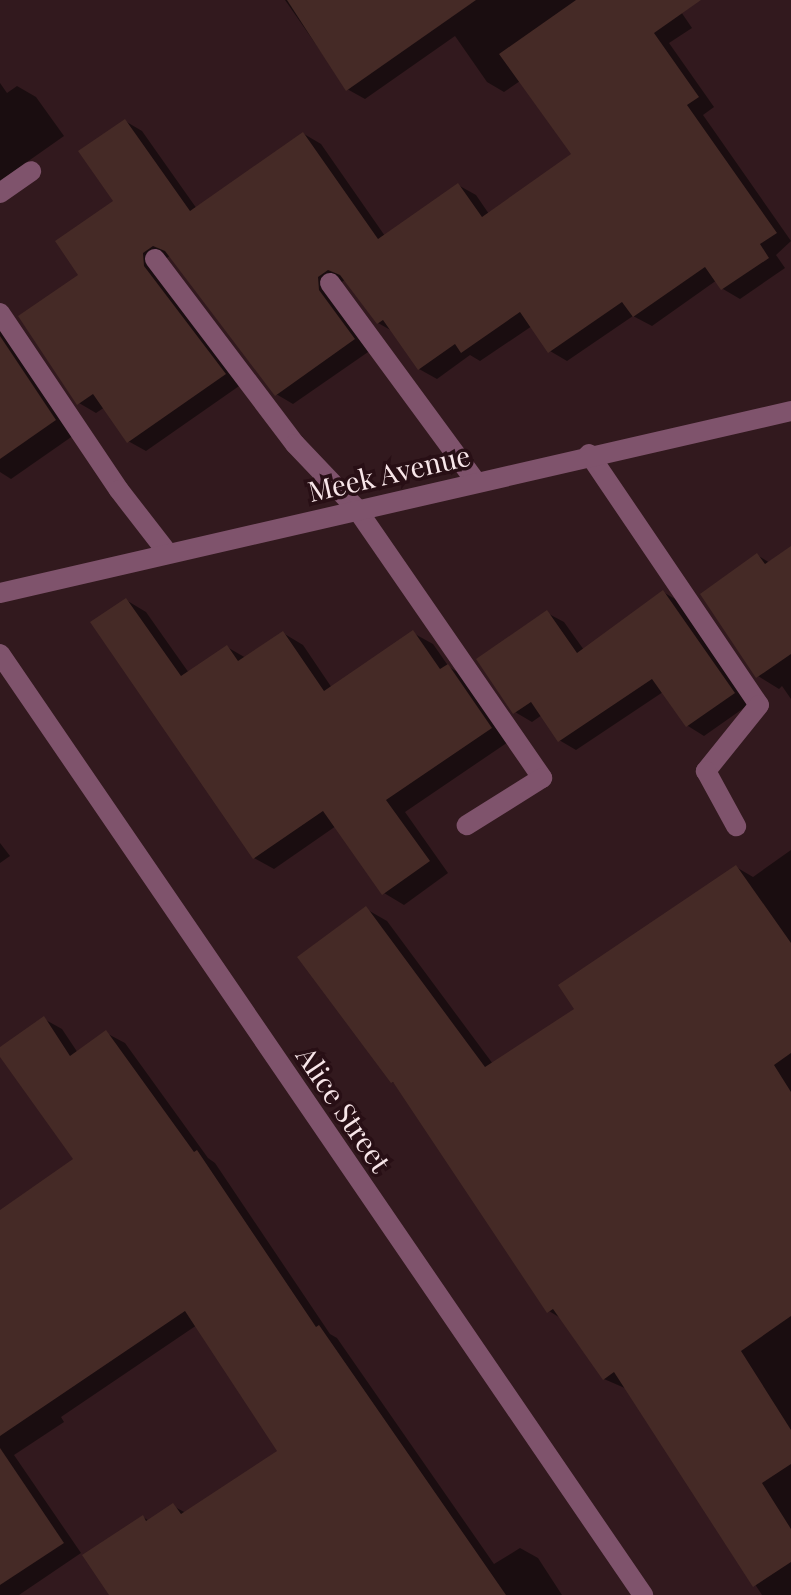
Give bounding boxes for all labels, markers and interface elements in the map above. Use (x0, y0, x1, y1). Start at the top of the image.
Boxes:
street label: Meek Avenue (304, 438, 474, 508)
street label: Alice Street (290, 1040, 398, 1178)

